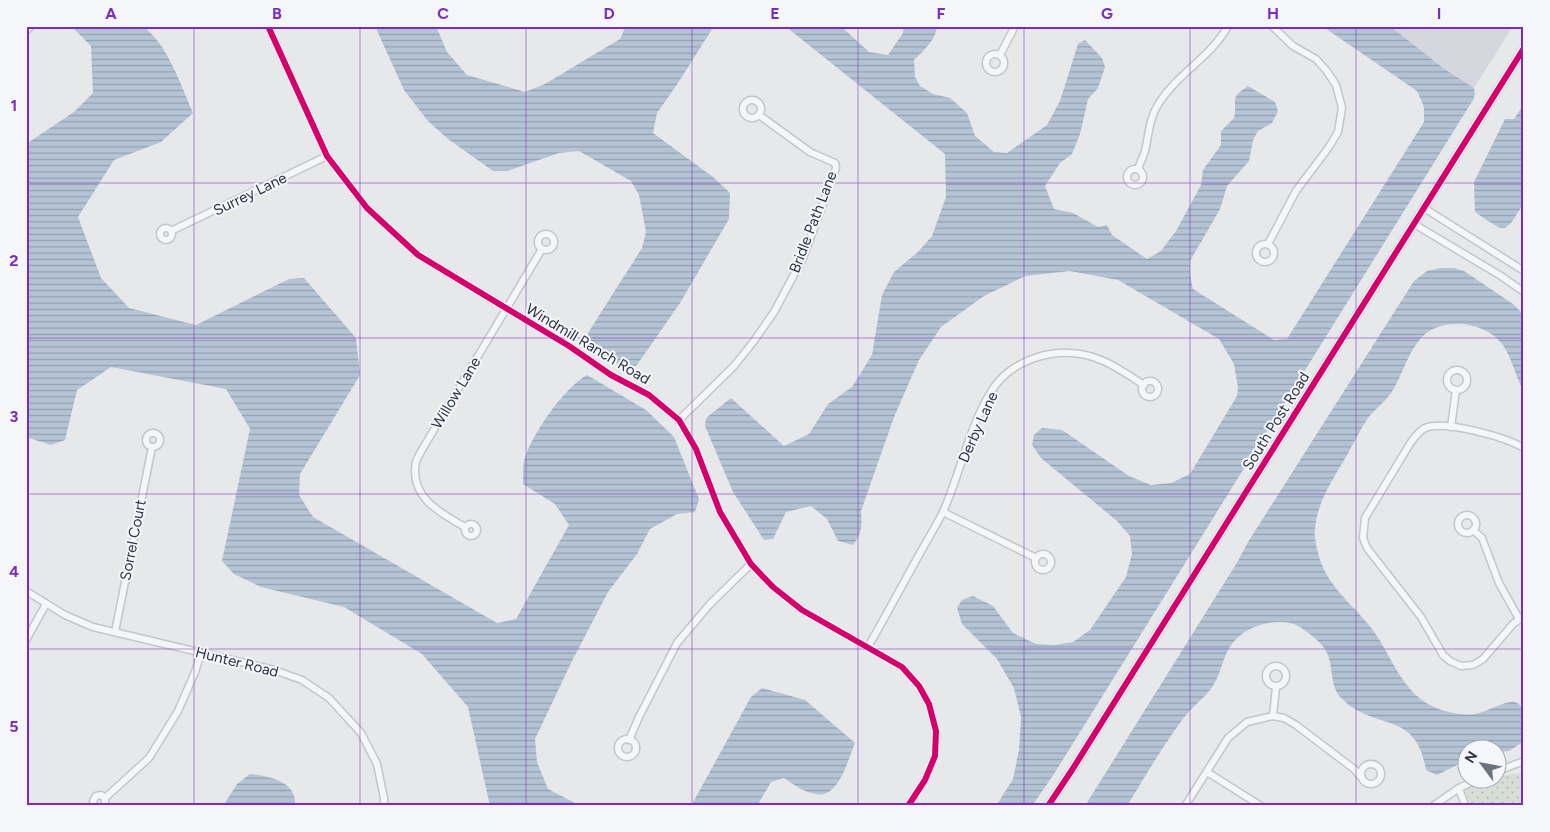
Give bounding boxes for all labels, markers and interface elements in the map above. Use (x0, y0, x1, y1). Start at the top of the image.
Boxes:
text: A (105, 4, 117, 23)
text: B (272, 4, 282, 23)
text: C (437, 4, 449, 23)
text: D (603, 4, 615, 23)
text: E (770, 4, 780, 23)
text: F (937, 4, 946, 23)
text: G (1101, 4, 1113, 23)
text: H (1267, 4, 1279, 23)
text: I (1437, 4, 1441, 23)
text: 1 (11, 96, 17, 115)
street label: Surrey Lane (210, 169, 290, 219)
street label: Bridle Path Lane (785, 169, 841, 275)
text: 2 (9, 251, 19, 270)
street label: Windmill Ranch Road (523, 300, 653, 388)
street label: Willow Lane (428, 354, 484, 432)
street label: South Post Road (1239, 369, 1313, 473)
street label: Derby Lane (954, 389, 1002, 465)
text: 3 (10, 407, 19, 426)
street label: Sorrel Court (116, 498, 150, 582)
text: 4 (9, 562, 19, 581)
street label: Hunter Road (194, 643, 280, 681)
text: 5 (9, 717, 19, 736)
north arrow (1458, 740, 1508, 790)
text: N (1461, 748, 1481, 766)

